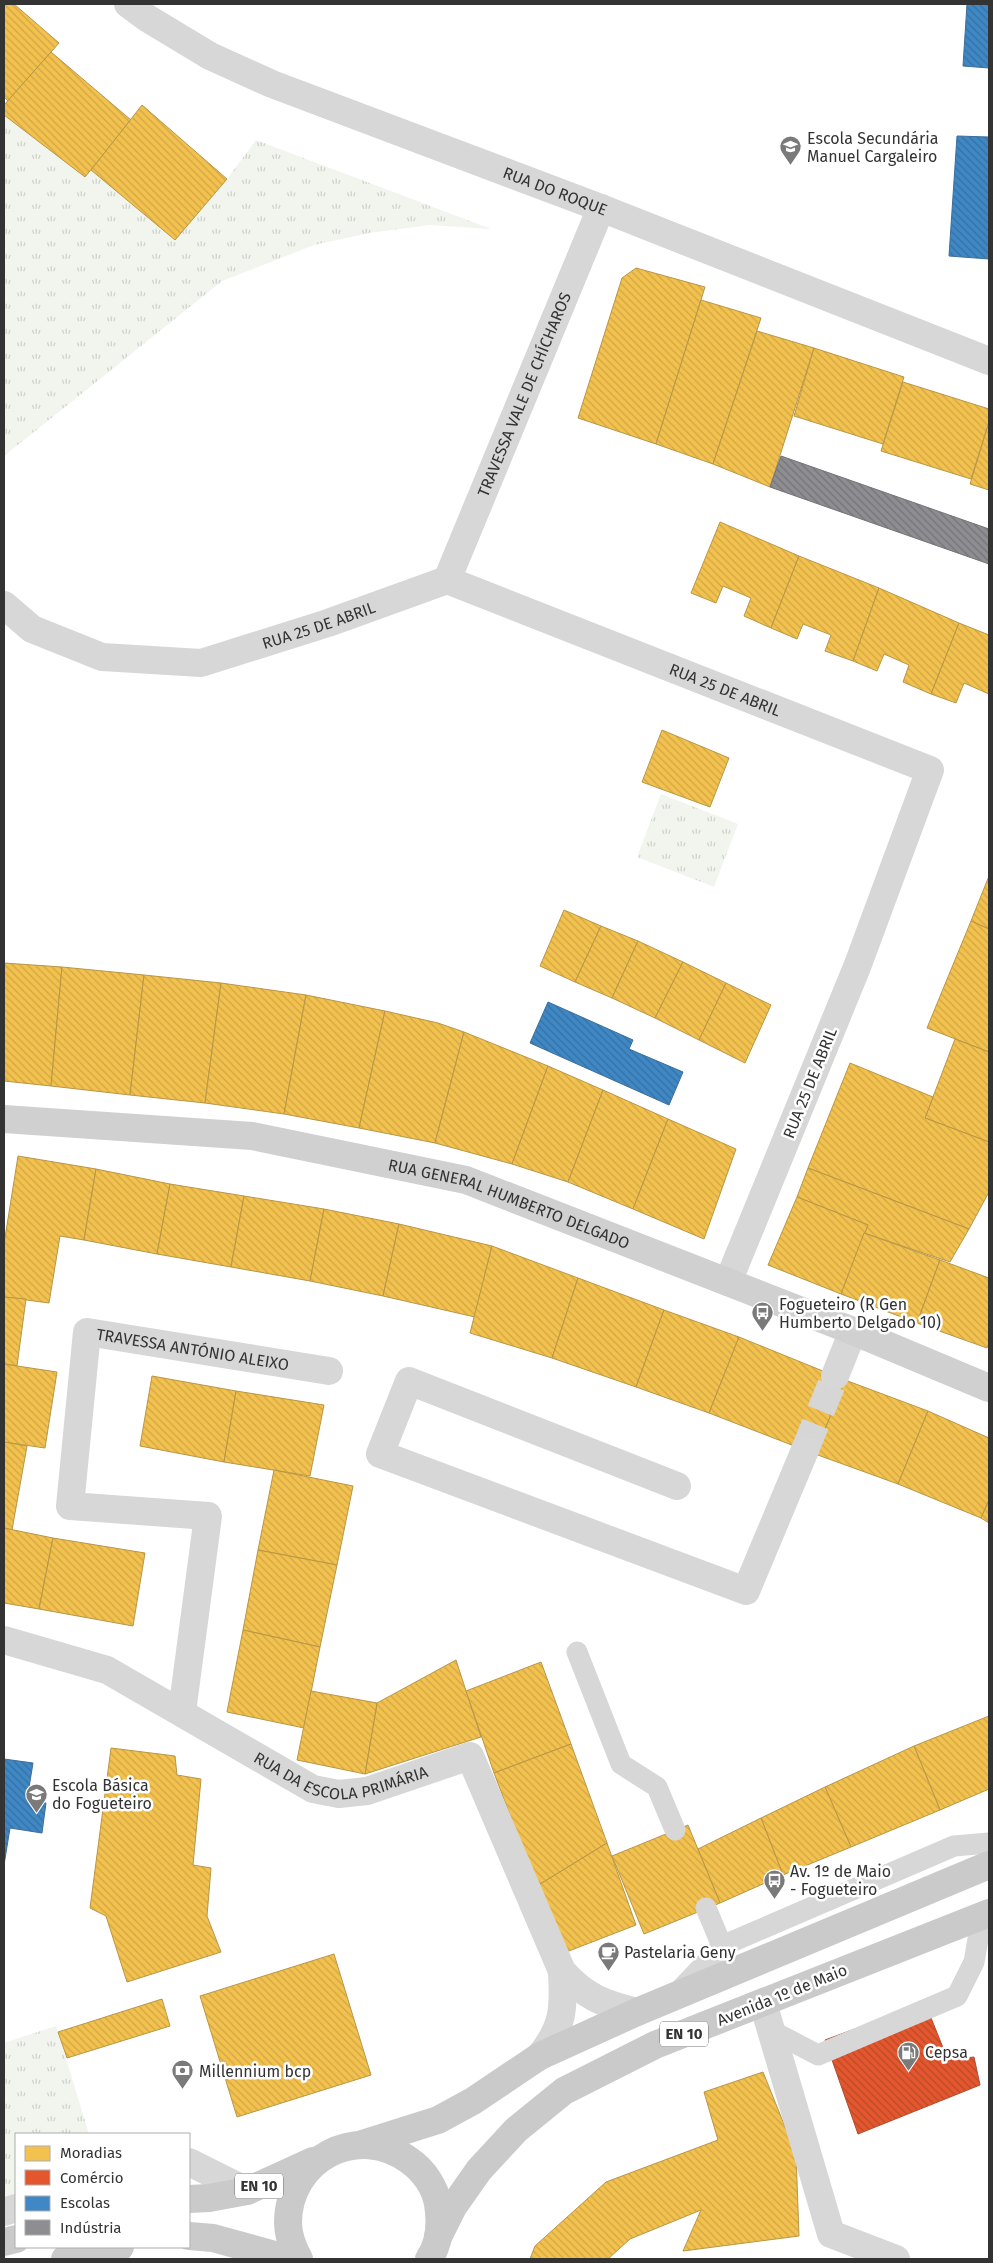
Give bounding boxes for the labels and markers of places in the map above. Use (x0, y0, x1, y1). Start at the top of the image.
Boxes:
place label: Escola Secundária Manuel Cargaleiro (807, 129, 938, 166)
school or university icon: Escola Secundária Manuel Cargaleiro (779, 135, 803, 166)
place label: Fogueteiro (R Gen Humberto Delgado 10) (779, 1295, 941, 1332)
bus stop icon: Fogueteiro (R Gen Humberto Delgado 10) (751, 1301, 775, 1332)
place label: Escola Básica do Fogueteiro (52, 1776, 152, 1813)
school or university icon: Escola Básica do Fogueteiro (24, 1782, 48, 1813)
place label: Av. 1º de Maio - Fogueteiro (790, 1862, 891, 1899)
bus stop icon: Av. 1º de Maio - Fogueteiro (762, 1868, 786, 1899)
cafe icon: Pastelaria Geny (596, 1940, 620, 1971)
place label: Pastelaria Geny (624, 1943, 736, 1962)
fuel station icon: Cepsa (897, 2040, 921, 2071)
place label: Cepsa (925, 2043, 968, 2062)
bank icon: Millennium bcp (171, 2059, 195, 2090)
place label: Millennium bcp (199, 2062, 311, 2081)

